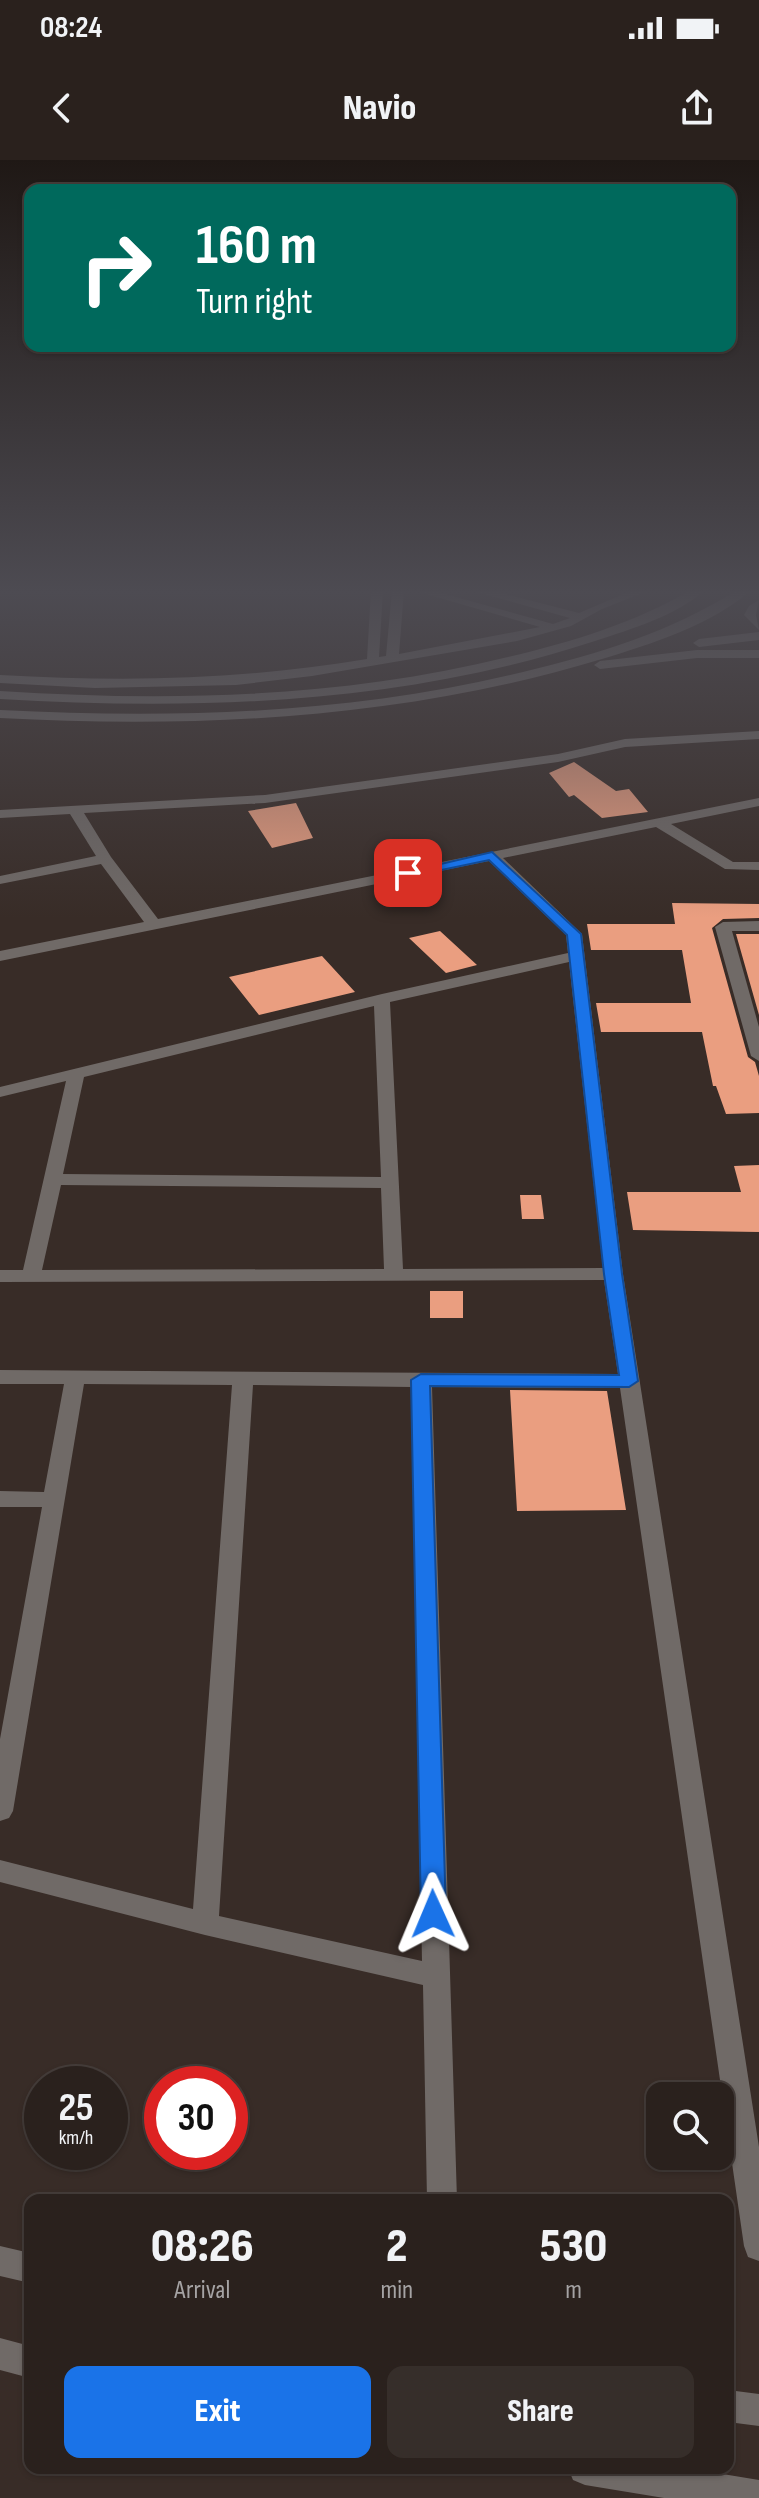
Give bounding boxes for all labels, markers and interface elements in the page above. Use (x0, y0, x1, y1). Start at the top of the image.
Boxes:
text: 08:24 (40, 10, 102, 46)
icon: back (40, 86, 84, 130)
icon: share (675, 86, 719, 130)
text: Navio (343, 87, 416, 130)
text: 160 m (196, 213, 317, 280)
icon: right (64, 216, 168, 320)
text: Turn right (196, 281, 313, 324)
pin (374, 839, 442, 907)
icon: arrive (386, 851, 430, 895)
position arrow (391, 1872, 475, 1956)
speed limit sign: 30 (144, 2066, 248, 2170)
map controls (646, 2082, 734, 2170)
button: search (646, 2082, 734, 2170)
text: 25 (58, 2084, 94, 2132)
text: km/h (59, 2126, 93, 2150)
text: 08:26 (151, 2218, 254, 2275)
text: 2 (386, 2218, 408, 2275)
text: 530 (540, 2218, 607, 2275)
text: Arrival (174, 2275, 230, 2306)
text: min (381, 2275, 413, 2306)
text: m (565, 2275, 582, 2306)
button: Exit (64, 2366, 371, 2458)
button: Share (387, 2366, 694, 2458)

